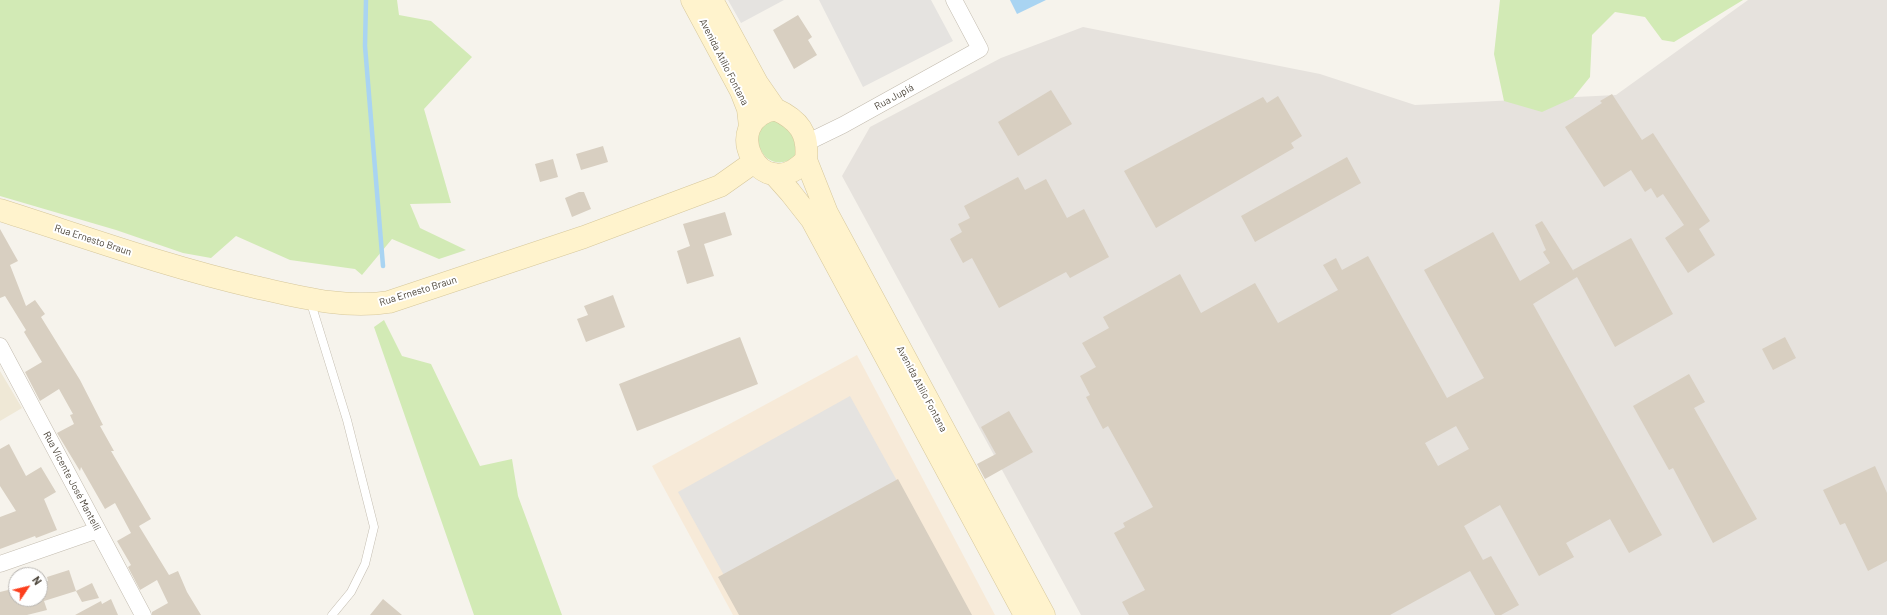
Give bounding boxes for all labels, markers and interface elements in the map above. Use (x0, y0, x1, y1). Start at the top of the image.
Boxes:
street label: Avenida Atílio Fontana (697, 17, 751, 107)
street label: Rua Jupiá (872, 81, 916, 113)
street label: Rua Ernesto Braun (53, 222, 133, 258)
street label: Rua Ernesto Braun (378, 274, 458, 308)
street label: Avenida Atílio Fontana (894, 344, 950, 434)
street label: Rua Vicente José Mantelli (41, 429, 103, 533)
north arrow (8, 567, 48, 607)
text: N (30, 574, 45, 587)

